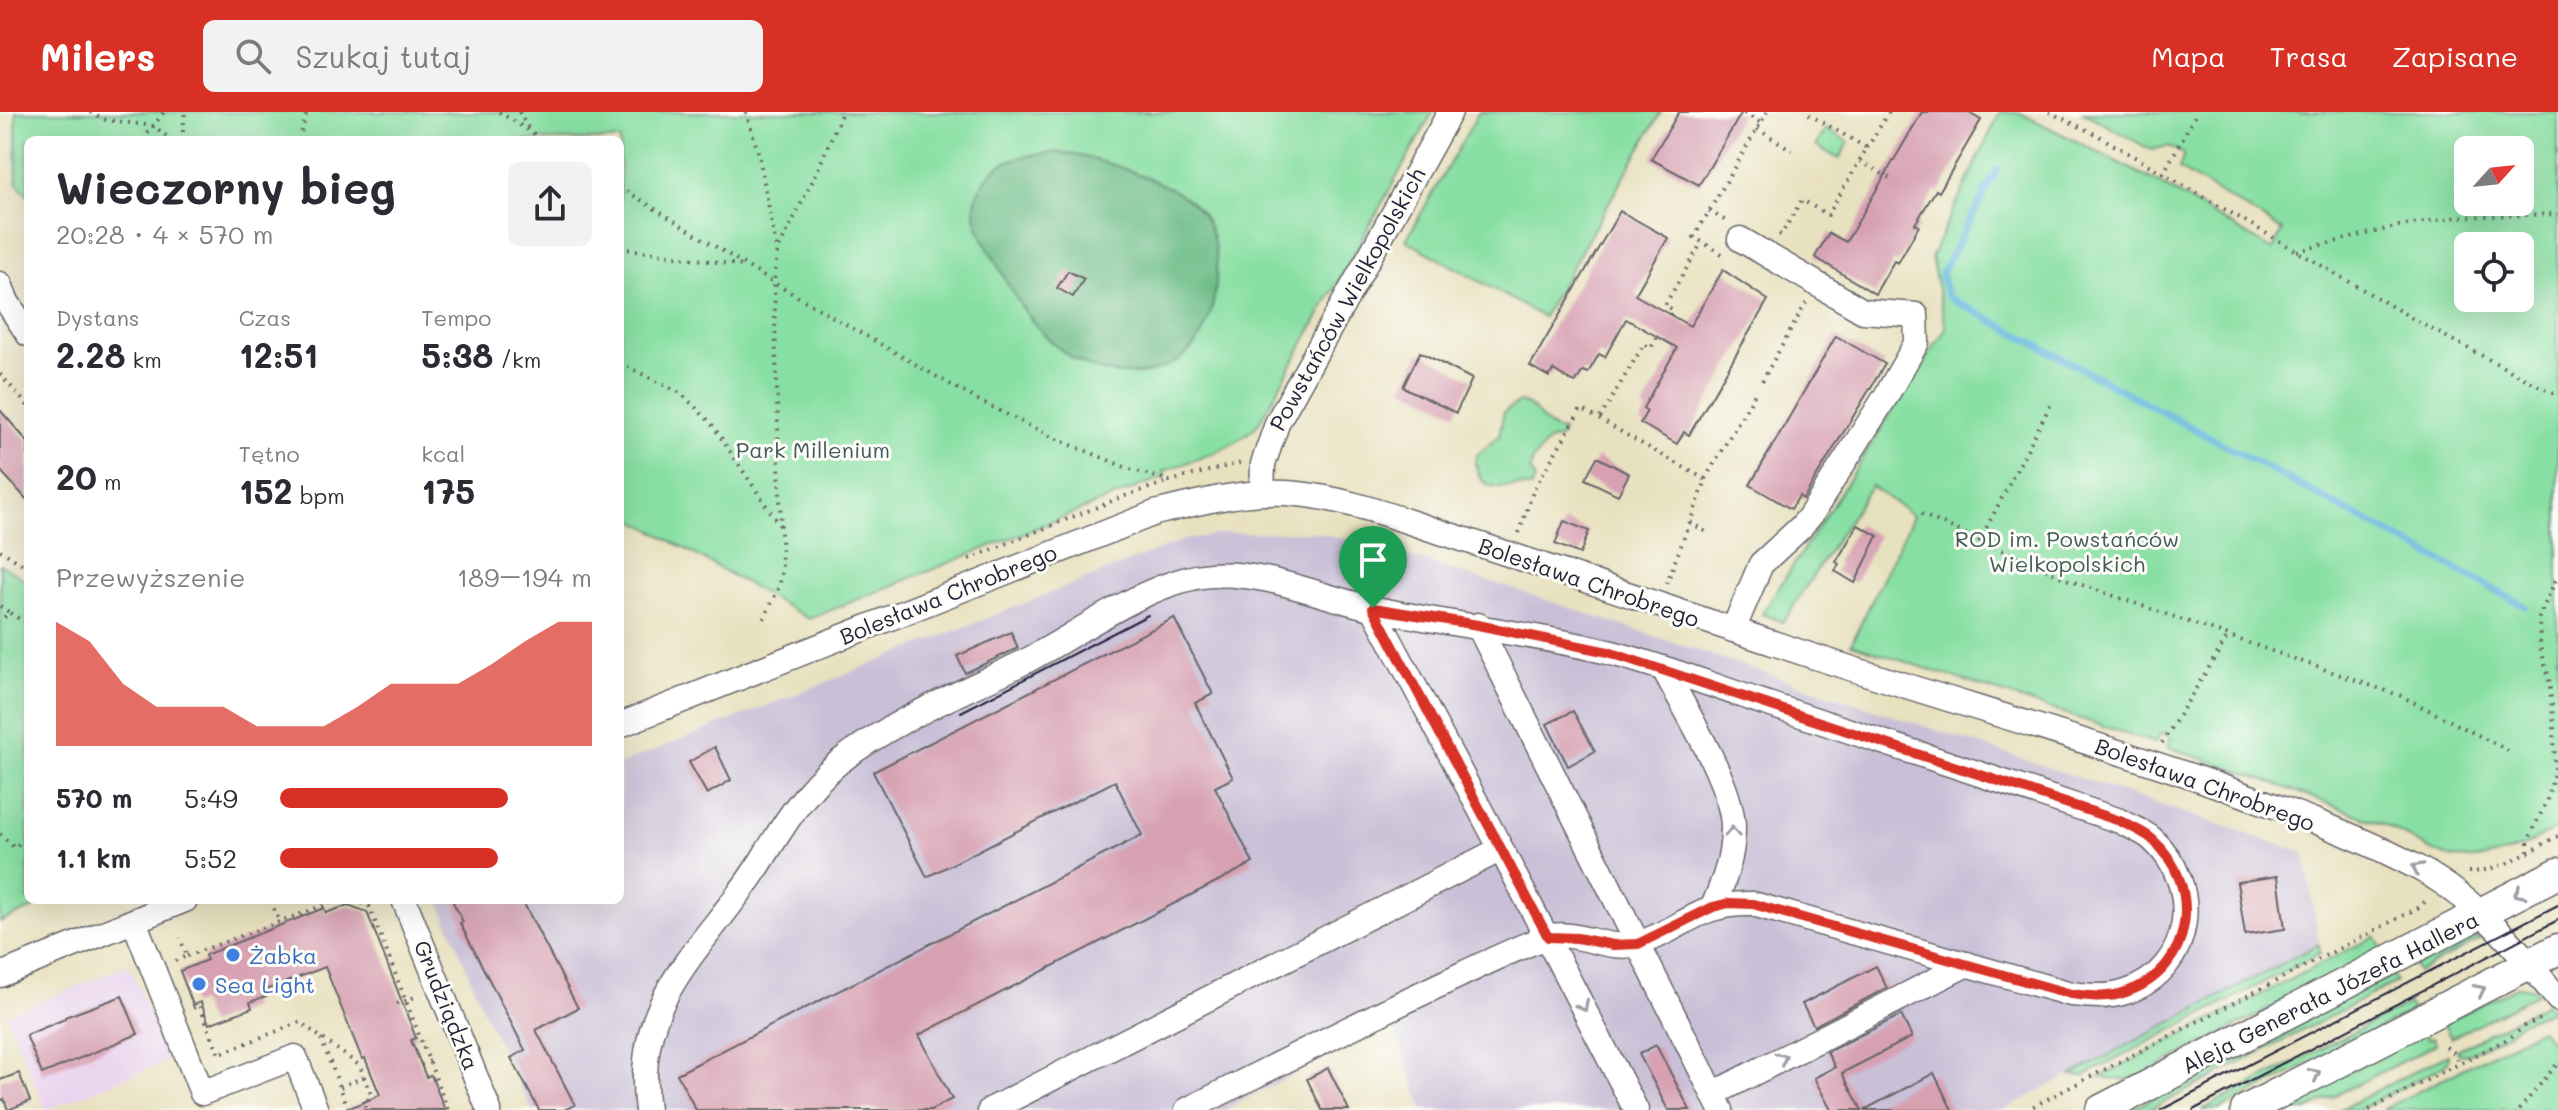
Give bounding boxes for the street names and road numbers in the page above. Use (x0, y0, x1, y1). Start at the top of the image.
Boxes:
street label: Powstańców Wielkopolskich (1262, 162, 1432, 436)
street label: Bolesława Chrobrego (1475, 531, 1703, 633)
street label: Bolesława Chrobrego (835, 537, 1061, 651)
street label: Bolesława Chrobrego (2091, 731, 2319, 837)
street label: Aleja Generała Józefa Hallera (2177, 904, 2483, 1080)
street label: Grudziądzka (408, 936, 486, 1074)

